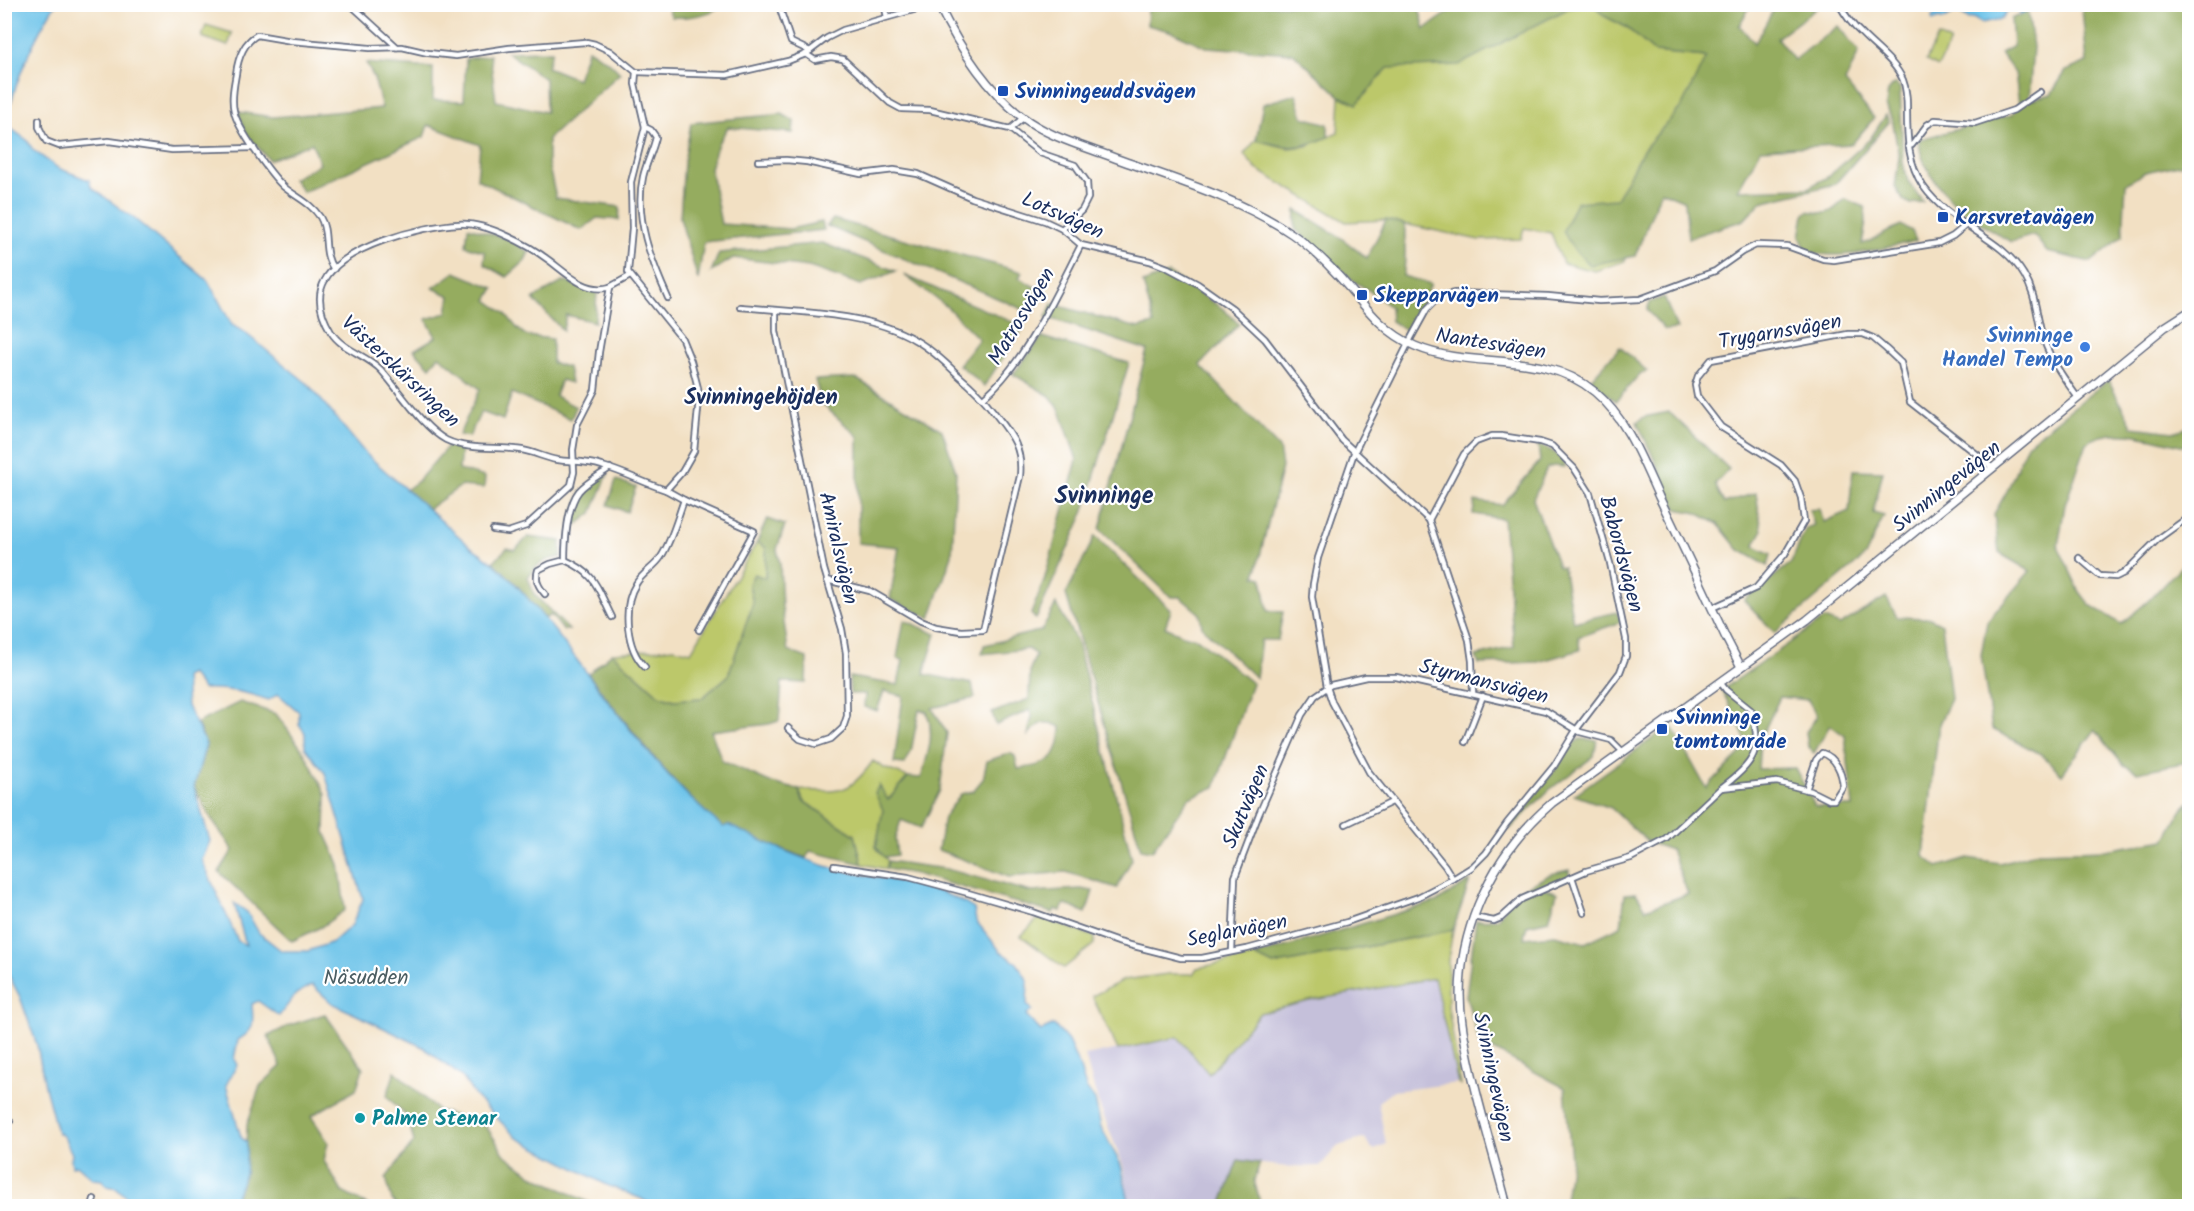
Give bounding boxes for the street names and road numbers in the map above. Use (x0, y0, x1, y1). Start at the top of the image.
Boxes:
street label: Lotsvägen (1016, 184, 1109, 249)
street label: Matrosvägen (980, 261, 1065, 372)
street label: Trygarnsvägen (1716, 305, 1844, 360)
street label: Västerskärsringen (333, 308, 467, 436)
street label: Nantesvägen (1433, 319, 1548, 369)
street label: Svinningevägen (1885, 433, 2009, 542)
street label: Amiralsvägen (809, 489, 867, 608)
street label: Babordsvägen (1589, 492, 1652, 616)
street label: Styrmansvägen (1416, 650, 1552, 714)
street label: Skutvägen (1214, 759, 1279, 854)
street label: Seglarvägen (1184, 906, 1290, 957)
street label: Svinningevägen (1463, 1009, 1522, 1145)

